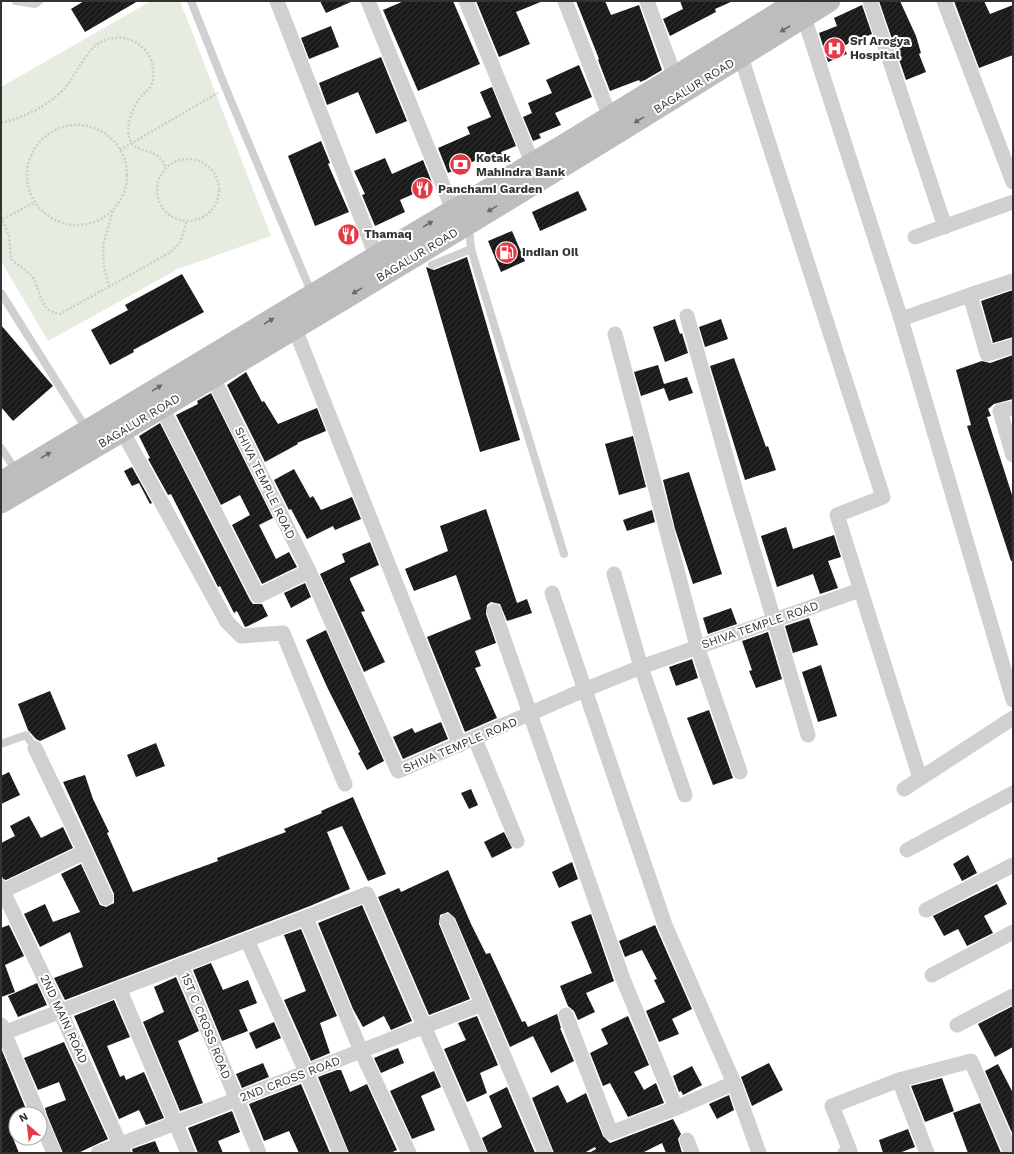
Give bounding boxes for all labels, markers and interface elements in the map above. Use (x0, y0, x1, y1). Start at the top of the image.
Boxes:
one-way arrow (780, 25, 790, 33)
place label: Sri Arogya Hospital (850, 34, 910, 62)
hospital icon: Sri Arogya Hospital (821, 35, 847, 61)
street label: BAGALUR ROAD (651, 55, 737, 117)
one-way arrow (633, 116, 645, 123)
place label: Kotak Mahindra Bank (476, 151, 566, 179)
bank icon: Kotak Mahindra Bank (447, 152, 473, 178)
restaurant icon: Panchami Garden (410, 176, 436, 202)
place label: Panchami Garden (438, 182, 542, 196)
one-way arrow (486, 206, 498, 213)
restaurant icon: Thamaq (336, 221, 362, 247)
one-way arrow (422, 221, 434, 228)
street label: BAGALUR ROAD (374, 225, 460, 285)
place label: Thamaq (364, 227, 412, 241)
fuel station icon: Indian Oil (494, 239, 520, 265)
place label: Indian Oil (522, 245, 578, 259)
one-way arrow (351, 288, 362, 295)
one-way arrow (263, 317, 275, 324)
one-way arrow (152, 384, 163, 391)
street label: BAGALUR ROAD (96, 391, 182, 451)
street label: SHIVA TEMPLE ROAD (232, 425, 298, 541)
one-way arrow (40, 452, 52, 459)
street label: SHIVA TEMPLE ROAD (700, 598, 820, 652)
street label: SHIVA TEMPLE ROAD (401, 715, 519, 775)
street label: 1ST C CROSS ROAD (178, 971, 234, 1081)
street label: 2ND MAIN ROAD (37, 972, 91, 1066)
street label: 2ND CROSS ROAD (238, 1053, 342, 1105)
north arrow (8, 1106, 48, 1146)
text: N (17, 1110, 30, 1125)

